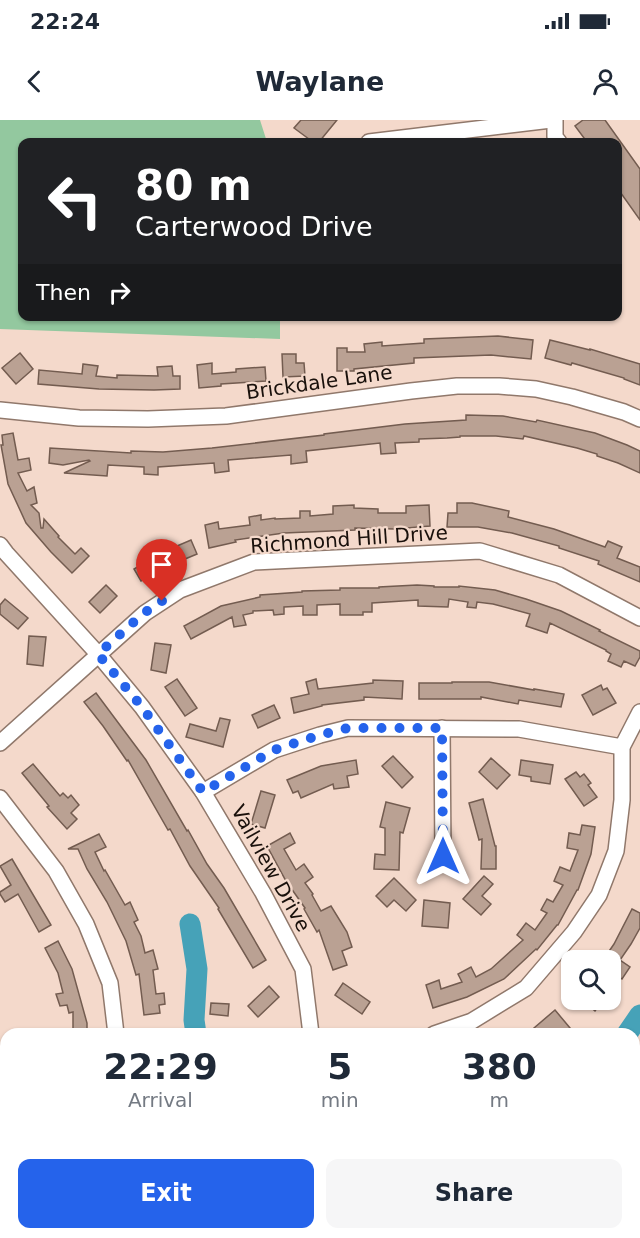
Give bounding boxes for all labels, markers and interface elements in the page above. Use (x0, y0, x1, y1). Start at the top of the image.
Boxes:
text: 22:24 (30, 9, 100, 34)
icon: back (18, 65, 51, 98)
icon: person (589, 65, 622, 98)
text: Waylane (256, 66, 384, 97)
text: 80 m (135, 161, 252, 210)
icon: left (36, 162, 114, 240)
text: Carterwood Drive (135, 211, 373, 242)
icon: right (103, 276, 136, 309)
text: Then (36, 280, 91, 305)
street label: Brickdale Lane (244, 360, 394, 404)
street label: Richmond Hill Drive (249, 520, 449, 558)
pin (136, 539, 187, 601)
icon: arrive (145, 548, 178, 581)
street label: Vailview Drive (226, 800, 316, 936)
position arrow (411, 824, 475, 888)
map controls (561, 950, 621, 1010)
button: search (561, 950, 621, 1010)
text: 22:29 (103, 1046, 218, 1087)
text: 5 (327, 1046, 352, 1087)
text: 380 (462, 1046, 537, 1087)
text: Arrival (128, 1088, 193, 1112)
text: min (321, 1088, 359, 1112)
text: m (490, 1088, 509, 1112)
button: Exit (18, 1159, 314, 1228)
button: Share (326, 1159, 622, 1228)

